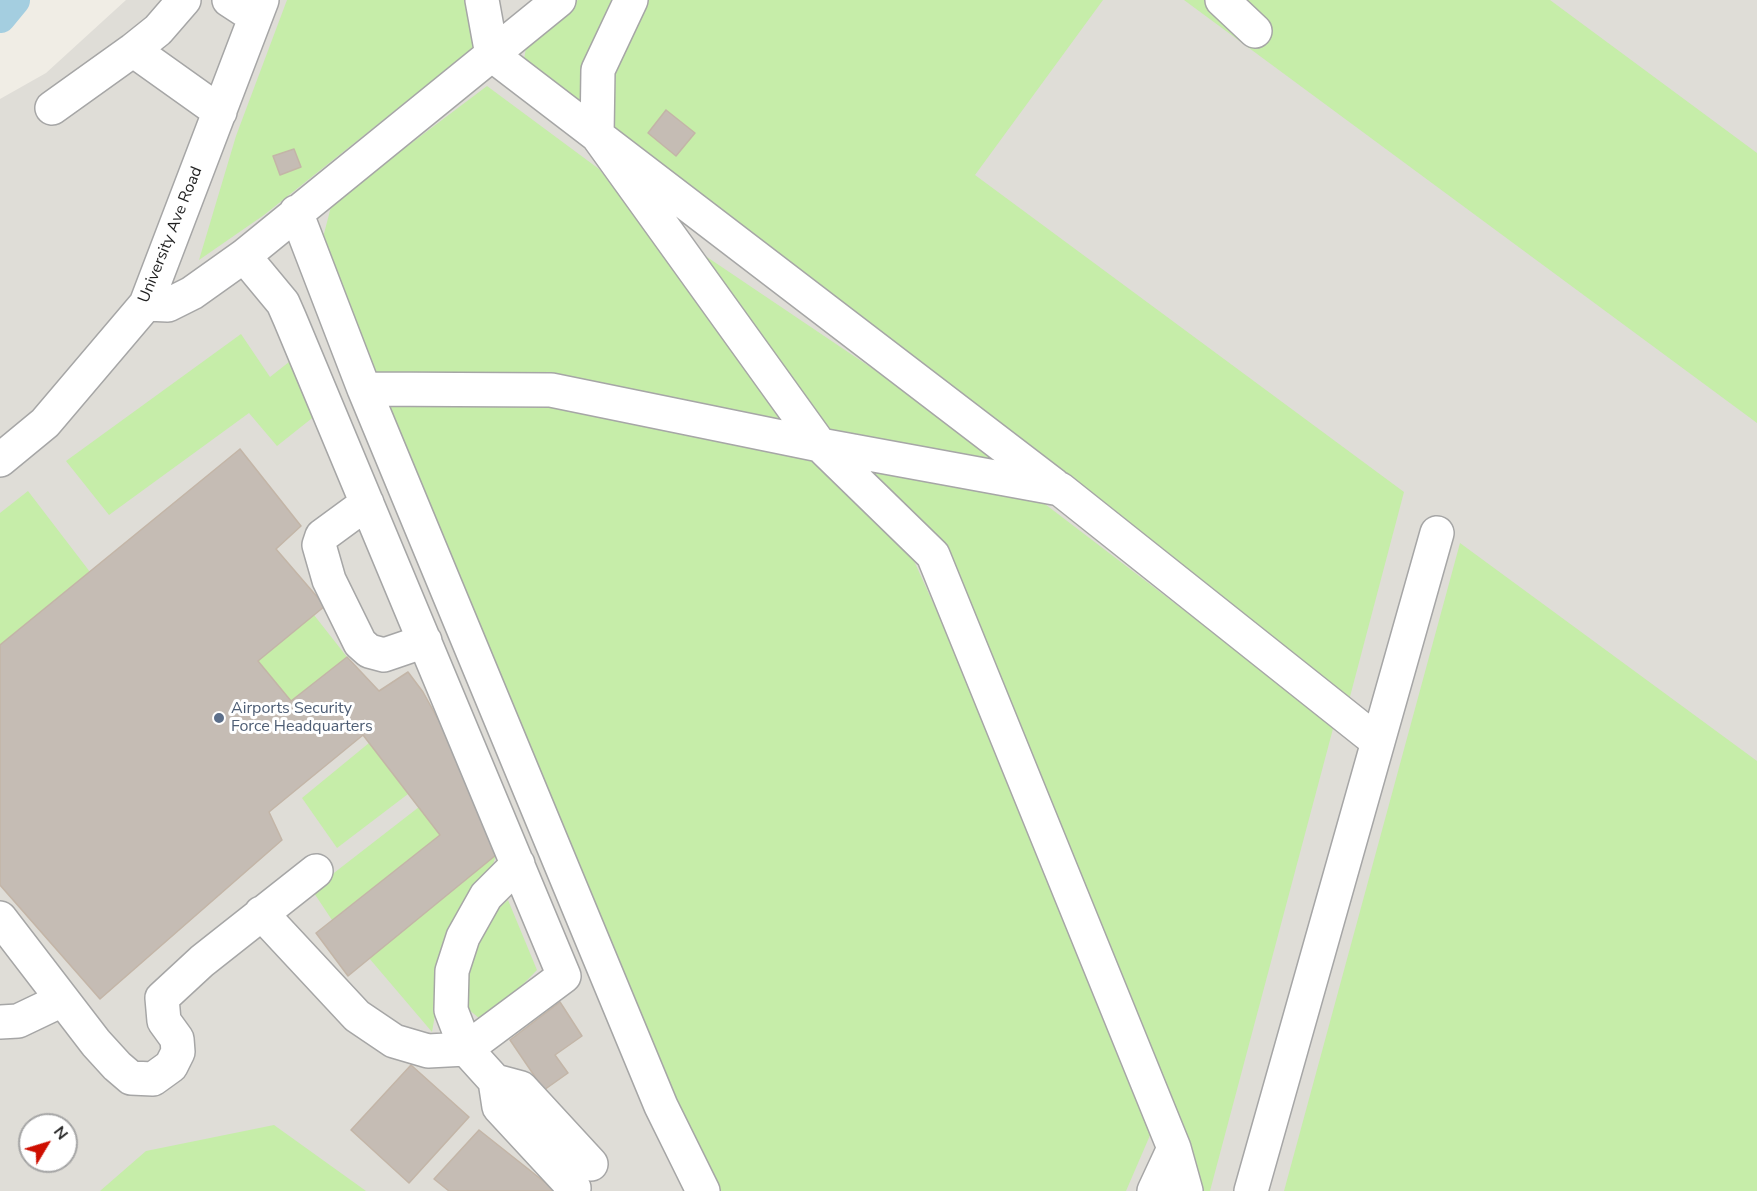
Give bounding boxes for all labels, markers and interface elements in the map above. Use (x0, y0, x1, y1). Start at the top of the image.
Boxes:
street label: University Ave Road (135, 164, 207, 306)
place label: Airports Security Force Headquarters (231, 699, 373, 737)
marker: Airports Security Force Headquarters (212, 711, 226, 725)
north arrow (18, 1113, 78, 1173)
text: N (48, 1122, 73, 1145)

